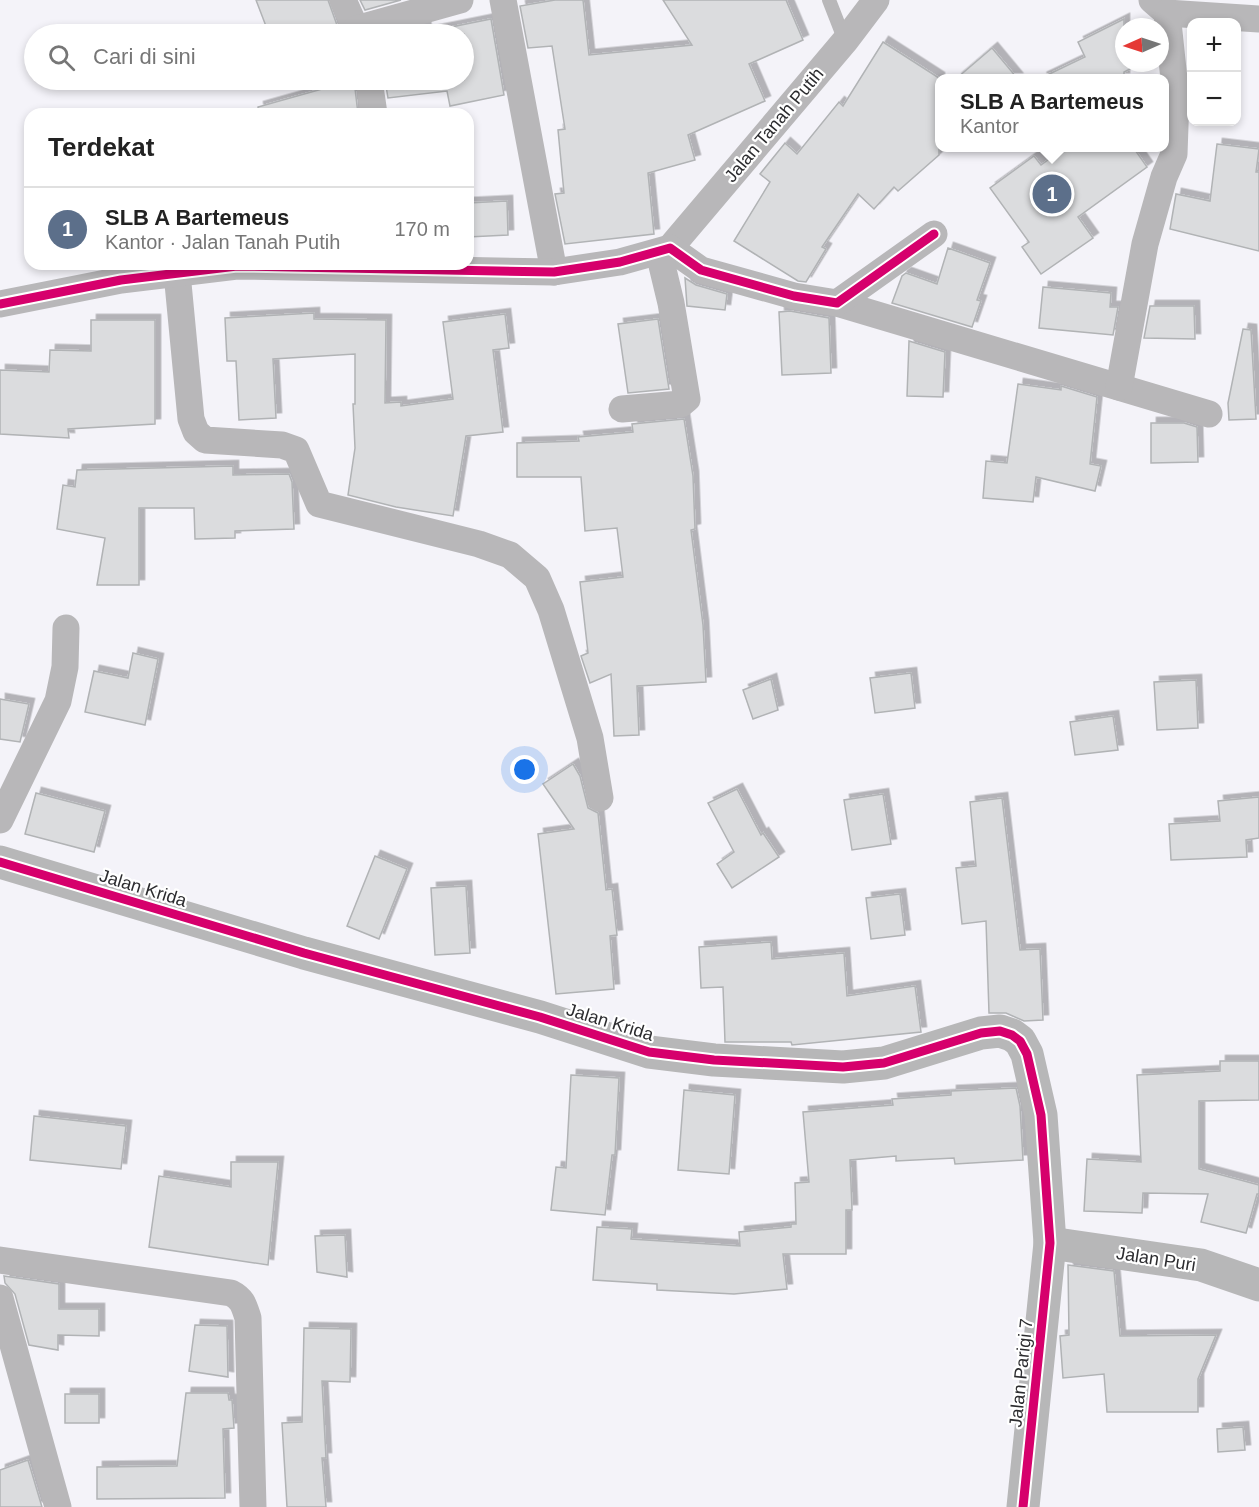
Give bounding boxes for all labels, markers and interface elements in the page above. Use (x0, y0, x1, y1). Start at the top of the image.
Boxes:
north arrow (1115, 18, 1169, 72)
map controls (1187, 18, 1241, 126)
button: + (1187, 18, 1241, 72)
search box (24, 24, 474, 90)
icon: search (45, 41, 78, 74)
text: Cari di sini (93, 44, 196, 69)
street label: Jalan Tanah Putih (720, 64, 828, 186)
button: − (1187, 72, 1241, 126)
popup (935, 74, 1169, 152)
text: SLB A Bartemeus (960, 89, 1144, 114)
text: Kantor (960, 115, 1019, 137)
text: Terdekat (48, 132, 154, 162)
pin: 1 (1032, 172, 1072, 216)
text: SLB A Bartemeus (105, 205, 289, 230)
text: 1 (62, 218, 73, 240)
text: 170 m (394, 218, 450, 240)
text: Kantor · Jalan Tanah Putih (105, 231, 340, 253)
your location (510, 755, 539, 784)
street label: Jalan Krida (97, 865, 190, 911)
street label: Jalan Krida (564, 999, 657, 1045)
street label: Jalan Puri (1115, 1243, 1197, 1275)
street label: Jalan Parigi 7 (1005, 1318, 1037, 1428)

